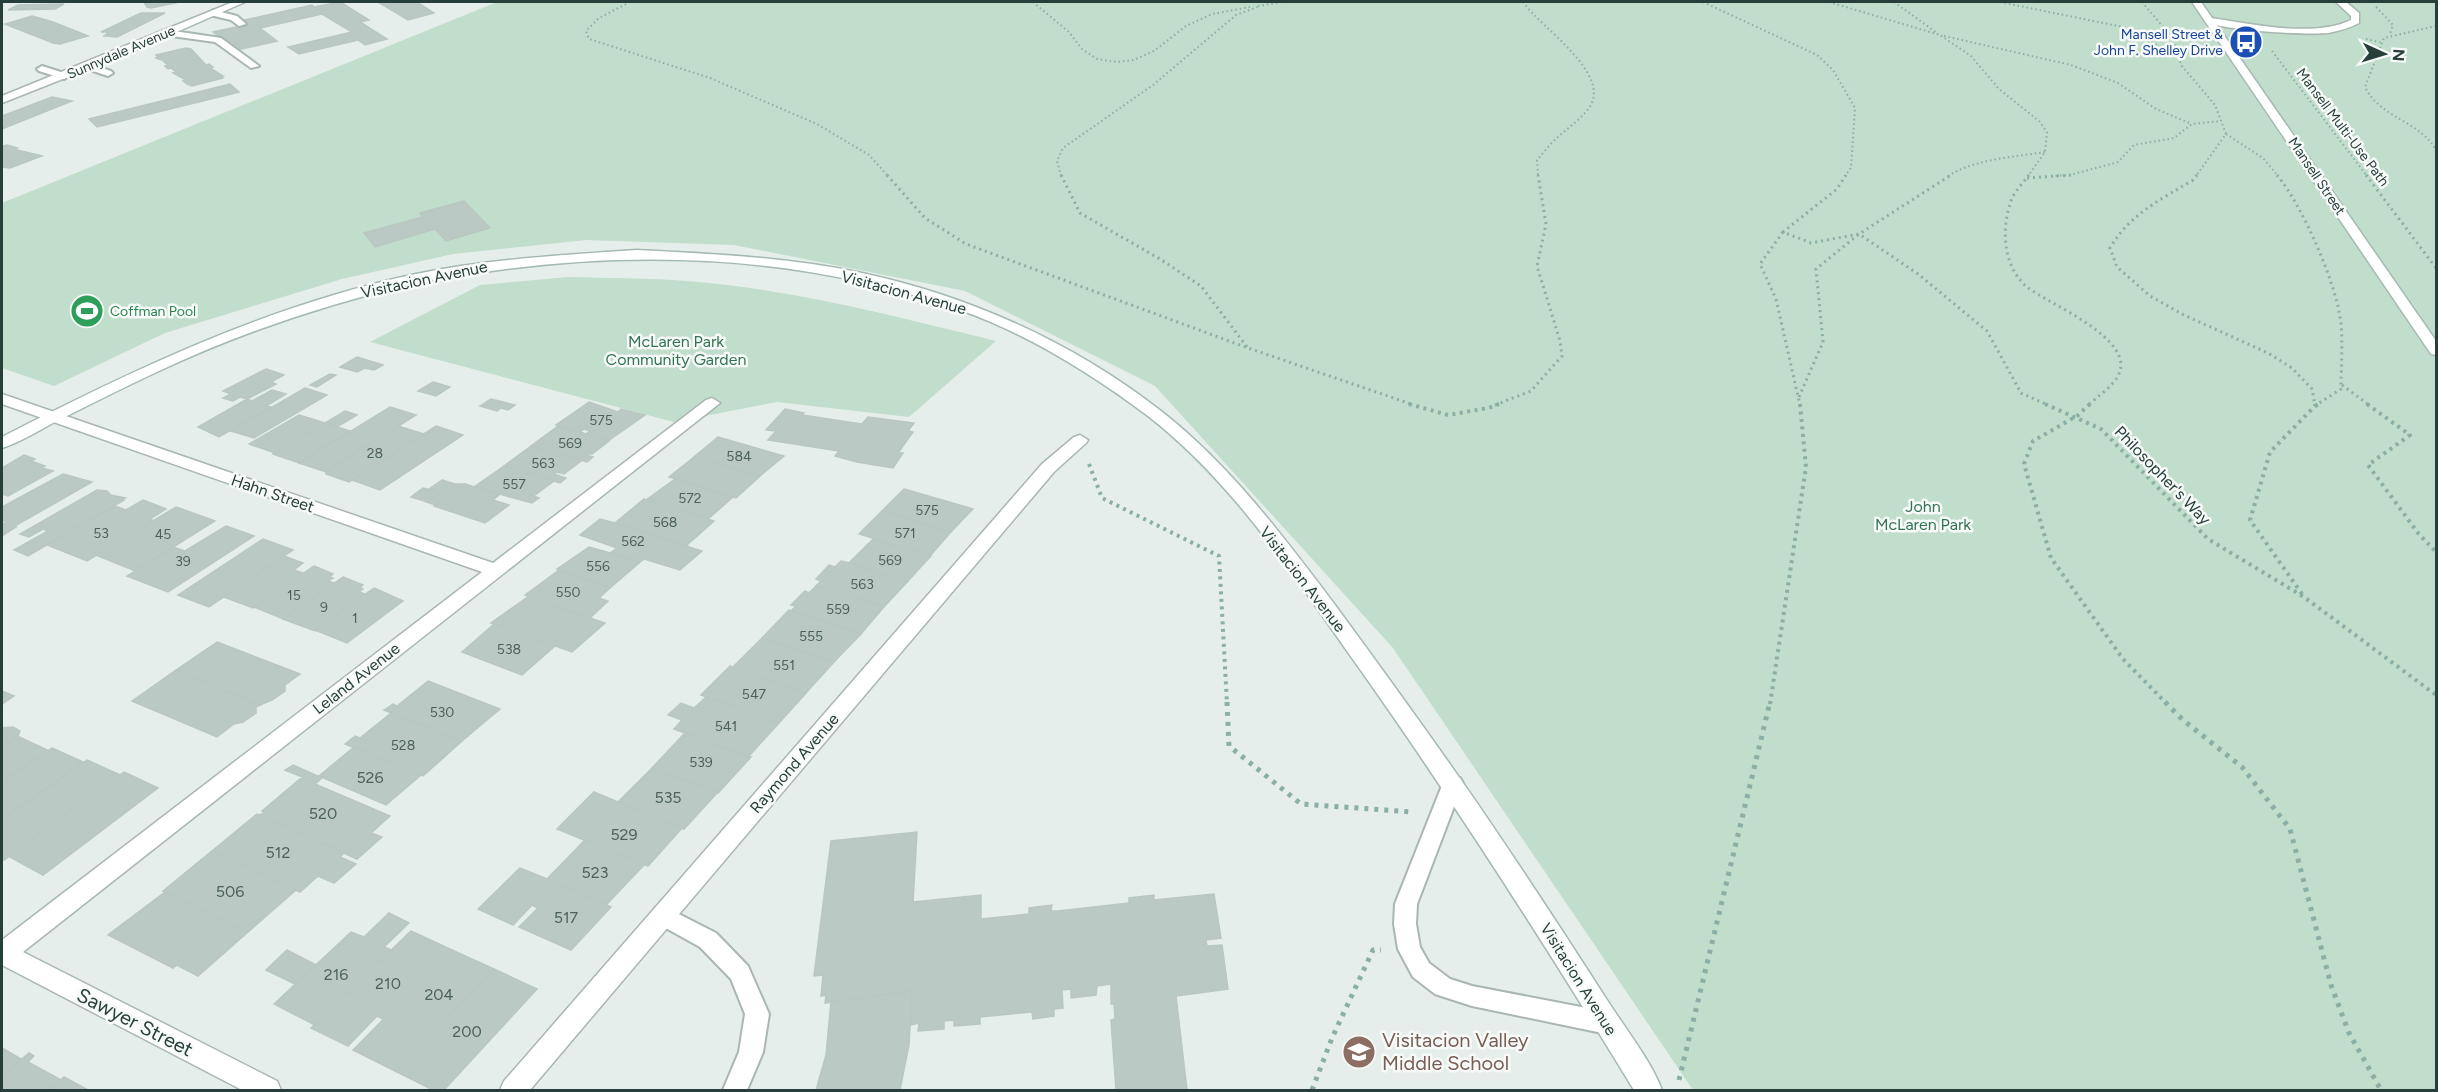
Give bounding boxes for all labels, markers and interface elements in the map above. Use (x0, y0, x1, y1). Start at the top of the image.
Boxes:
street label: Sunnydale Avenue (64, 22, 178, 83)
bus stop icon: Mansell Street & John F. Shelley Drive (2228, 24, 2264, 60)
north arrow (2354, 24, 2414, 84)
place label: Mansell Street & John F. Shelley Drive (2094, 26, 2223, 59)
text: N (2389, 48, 2408, 62)
street label: Mansell Multi-Use Path (2293, 65, 2393, 190)
street label: Mansell Street (2284, 134, 2349, 218)
street label: Visitacion Avenue (359, 257, 489, 302)
street label: Visitacion Avenue (839, 267, 969, 318)
sports icon: Coffman Pool (69, 293, 105, 329)
place label: Coffman Pool (110, 303, 196, 320)
park label: McLaren Park Community Garden (606, 332, 746, 369)
house number: 575 (589, 412, 613, 429)
street label: Philosopher's Way (2111, 422, 2215, 529)
house number: 569 (558, 435, 582, 452)
house number: 28 (367, 445, 383, 462)
house number: 584 (726, 448, 752, 465)
house number: 563 (531, 455, 555, 472)
street label: Hahn Street (229, 470, 317, 517)
house number: 557 (502, 476, 526, 493)
house number: 572 (678, 490, 702, 507)
park label: John McLaren Park (1875, 497, 1971, 534)
house number: 575 (915, 502, 939, 519)
house number: 568 (653, 514, 677, 531)
street label: Visitacion Avenue (1255, 523, 1350, 636)
house number: 53 (93, 525, 109, 542)
house number: 571 (894, 525, 916, 542)
house number: 45 (155, 526, 171, 543)
house number: 562 (621, 533, 645, 550)
house number: 569 (878, 552, 902, 569)
house number: 39 (175, 553, 191, 570)
house number: 556 (586, 558, 610, 575)
house number: 563 (850, 576, 874, 593)
house number: 550 (555, 584, 581, 601)
house number: 15 (287, 587, 301, 604)
house number: 9 (320, 599, 328, 616)
house number: 559 (826, 601, 850, 618)
house number: 1 (352, 610, 358, 627)
house number: 555 (799, 628, 823, 645)
street label: Leland Avenue (309, 638, 404, 718)
house number: 538 (497, 641, 521, 658)
house number: 551 (773, 657, 795, 674)
house number: 547 (742, 686, 767, 703)
house number: 530 (430, 704, 454, 721)
street label: Raymond Avenue (746, 709, 843, 817)
house number: 541 (715, 718, 737, 735)
house number: 528 (391, 737, 415, 754)
house number: 539 (689, 754, 713, 771)
house number: 526 (356, 768, 384, 787)
house number: 535 (654, 788, 682, 807)
house number: 520 (309, 804, 337, 823)
house number: 529 (610, 825, 638, 844)
house number: 512 (266, 843, 290, 862)
house number: 523 (582, 863, 608, 882)
house number: 506 (216, 882, 244, 901)
house number: 517 (554, 908, 579, 927)
street label: Visitacion Avenue (1536, 920, 1621, 1039)
house number: 216 (324, 965, 348, 984)
house number: 210 (375, 974, 401, 993)
street label: Sawyer Street (73, 982, 197, 1062)
house number: 204 (424, 985, 454, 1004)
house number: 200 (452, 1022, 482, 1041)
place label: Visitacion Valley Middle School (1382, 1028, 1529, 1075)
school or university icon: Visitacion Valley Middle School (1341, 1034, 1377, 1070)

